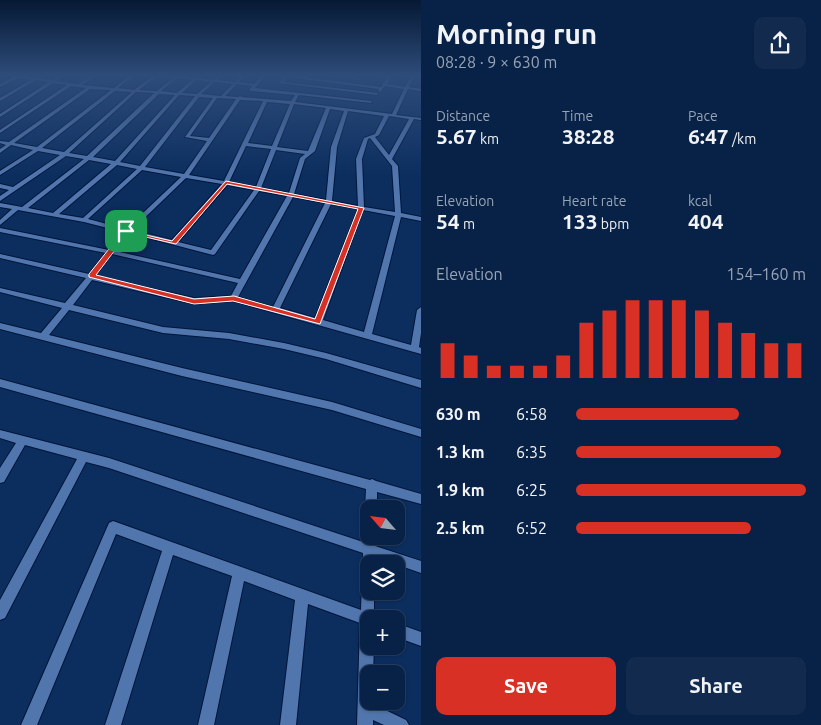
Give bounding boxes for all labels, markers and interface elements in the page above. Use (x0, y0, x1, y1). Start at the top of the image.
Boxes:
button: share (754, 17, 806, 69)
text: Morning run (436, 18, 597, 49)
text: 08:28 · 9 × 630 m (436, 53, 557, 71)
text: Distance (436, 108, 490, 124)
text: Time (562, 108, 593, 124)
text: Pace (688, 108, 718, 124)
text: 5.67 (436, 124, 477, 148)
text: 38:28 (562, 124, 615, 148)
text: 6:47 (688, 124, 729, 148)
text: km (477, 131, 499, 147)
text: /km (729, 131, 756, 147)
text: Elevation (436, 193, 494, 209)
text: Heart rate (562, 193, 626, 209)
text: kcal (688, 193, 712, 209)
text: 54 (436, 209, 460, 233)
text: 133 (562, 209, 598, 233)
text: 404 (688, 209, 724, 233)
pin (105, 210, 147, 252)
text: m (460, 216, 475, 232)
text: bpm (598, 216, 629, 232)
icon: arrive (112, 217, 140, 245)
text: Elevation (436, 265, 503, 283)
text: 154–160 m (726, 265, 806, 283)
text: 630 m (436, 405, 481, 423)
text: 6:58 (516, 405, 547, 423)
text: 1.3 km (436, 443, 485, 461)
text: 6:35 (516, 443, 547, 461)
text: 1.9 km (436, 481, 485, 499)
text: 6:25 (516, 481, 547, 499)
north arrow (360, 500, 405, 545)
map controls (360, 500, 405, 710)
text: 2.5 km (436, 519, 485, 537)
text: 6:52 (516, 519, 547, 537)
button: layers (360, 555, 405, 600)
button: + (360, 610, 405, 655)
button: Save (436, 657, 616, 715)
button: Share (626, 657, 806, 715)
button: − (360, 665, 405, 710)

